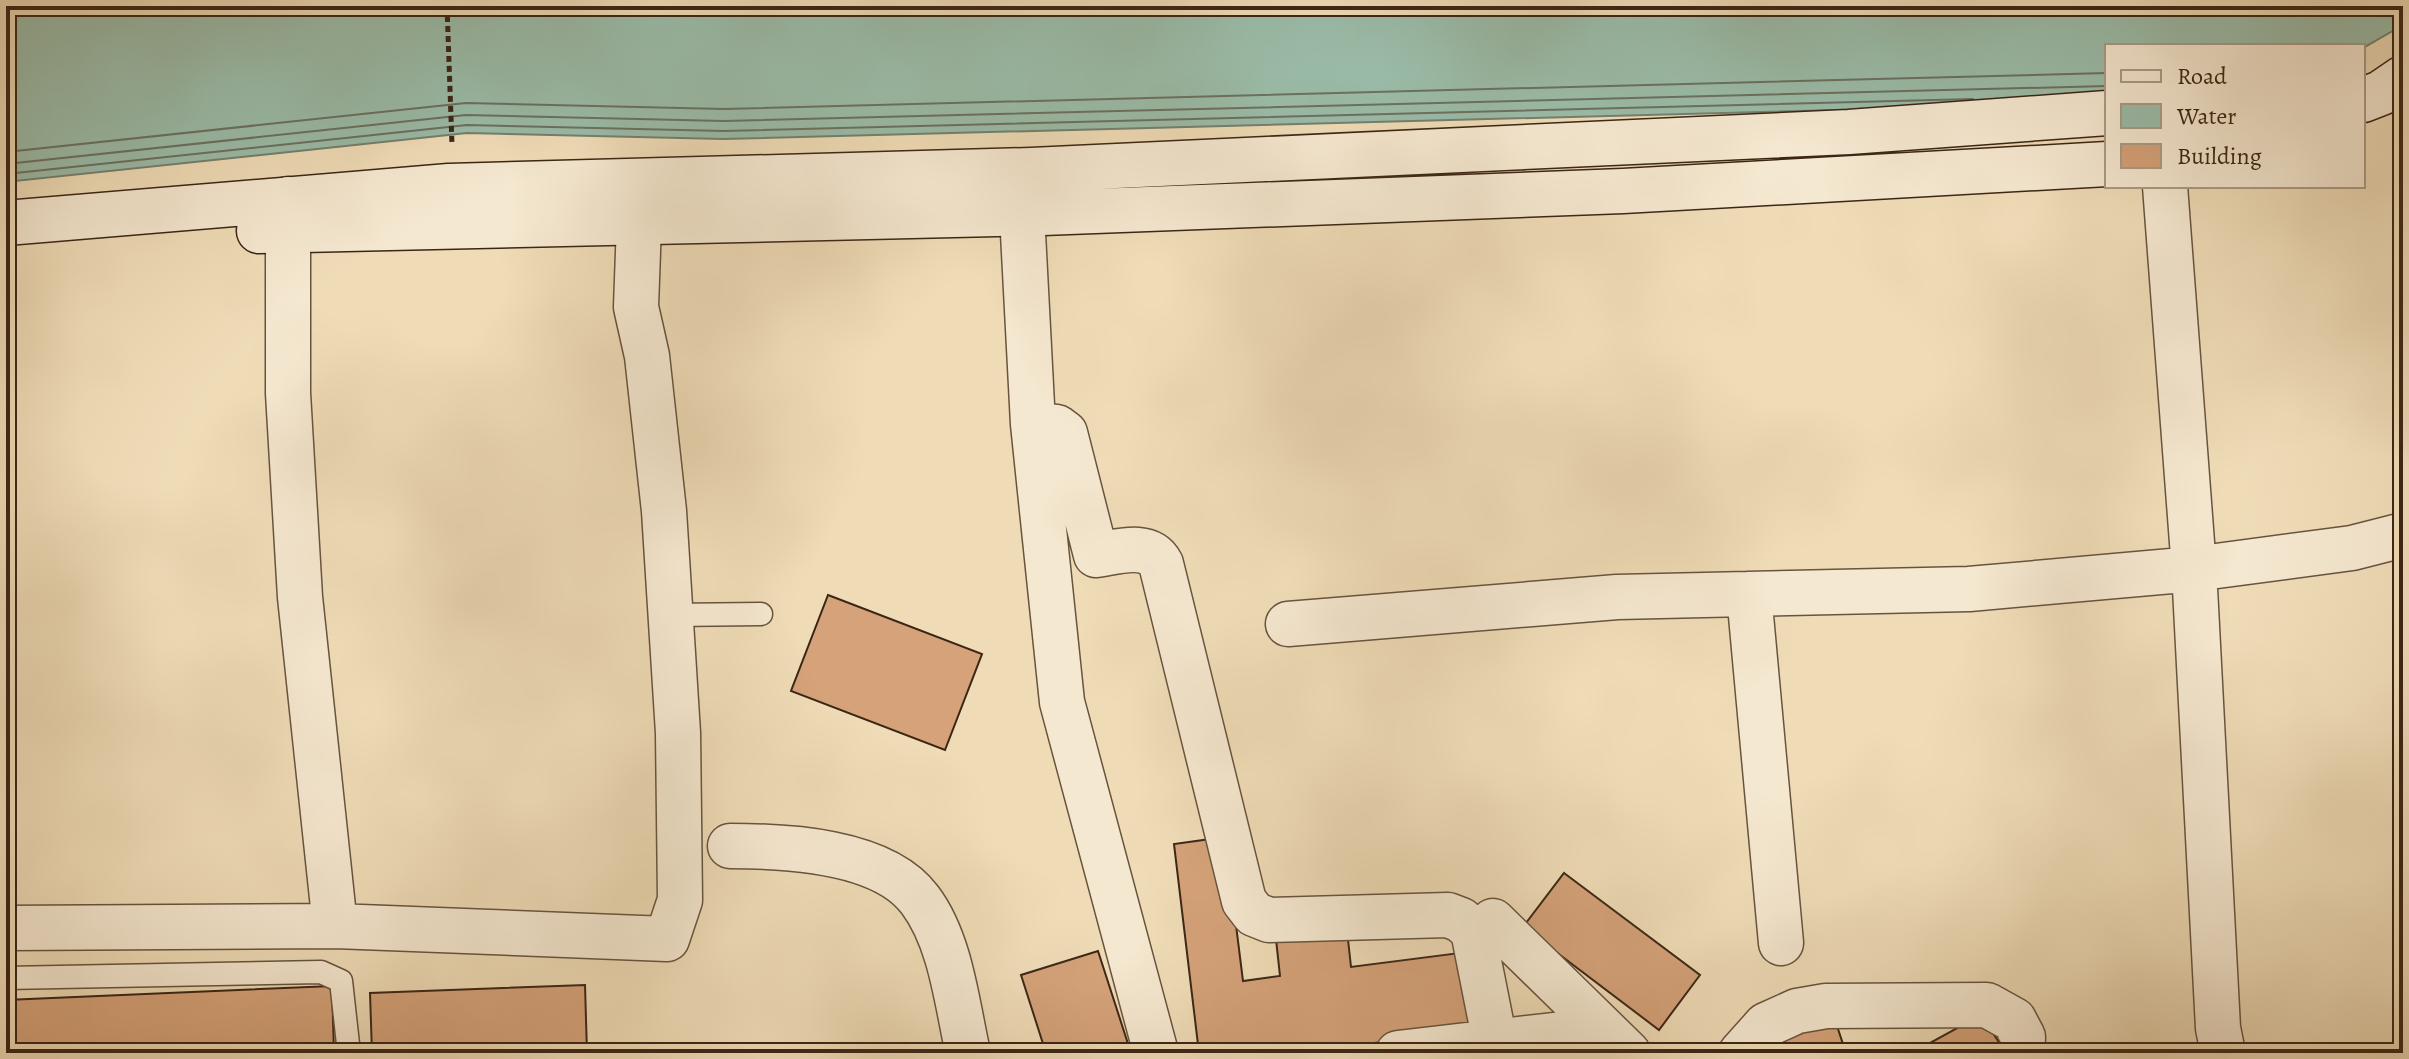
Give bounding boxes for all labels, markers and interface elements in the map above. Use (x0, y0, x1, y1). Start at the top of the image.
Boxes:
legend (2105, 44, 2365, 188)
text: Road (2177, 60, 2227, 92)
text: Water (2176, 100, 2237, 132)
text: Building (2177, 140, 2262, 172)

